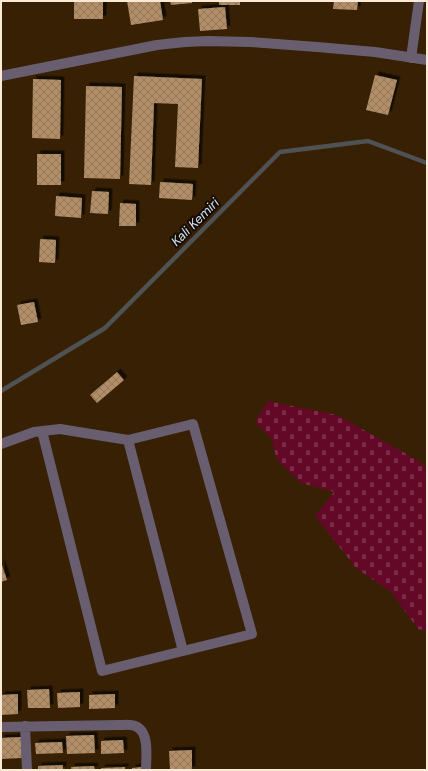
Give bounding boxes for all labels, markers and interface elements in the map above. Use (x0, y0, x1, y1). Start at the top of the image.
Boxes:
water label: Kali Kemiri (167, 194, 223, 250)

